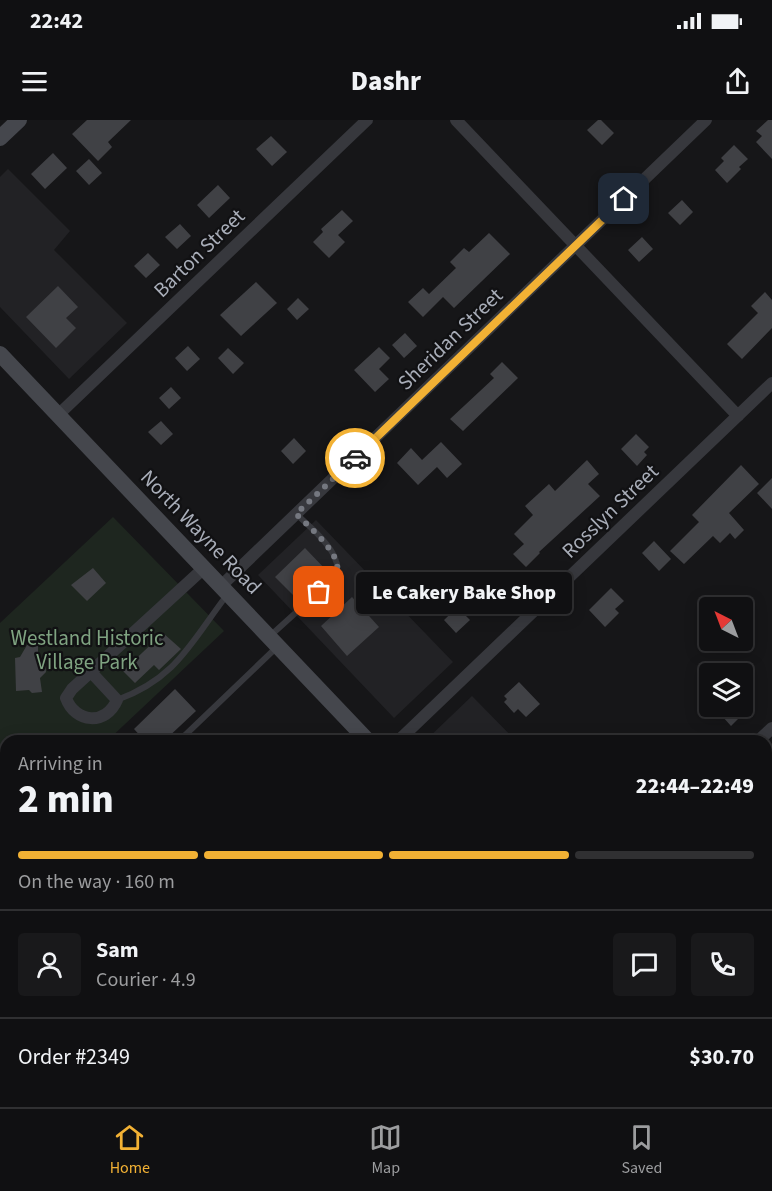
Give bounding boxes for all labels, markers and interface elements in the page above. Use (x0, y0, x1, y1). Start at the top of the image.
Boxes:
text: 22:42 (30, 5, 83, 37)
text: Dashr (351, 62, 421, 101)
icon: menu (18, 65, 51, 98)
icon: share (721, 65, 754, 98)
pin (598, 173, 649, 224)
icon: home (607, 182, 640, 215)
street label: Barton Street (147, 202, 251, 304)
street label: Sheridan Street (391, 281, 509, 397)
courier (325, 428, 385, 488)
icon: car (339, 442, 372, 475)
street label: Rosslyn Street (555, 457, 665, 565)
street label: North Wayne Road (134, 463, 268, 601)
pin (293, 566, 344, 617)
callout: Le Cakery Bake Shop (355, 571, 571, 613)
icon: bag (302, 575, 335, 608)
text: Le Cakery Bake Shop (372, 579, 556, 607)
north arrow (699, 597, 753, 651)
map controls (699, 597, 753, 717)
park label: Westland Historic Village Park (10, 623, 164, 677)
button: layers (699, 663, 753, 717)
text: Arriving in (18, 750, 103, 778)
text: 22:44–22:49 (636, 770, 754, 802)
text: 2 min (18, 772, 114, 828)
text: On the way · 160 m (18, 868, 175, 896)
button: person (18, 933, 81, 996)
button: chat (613, 933, 676, 996)
button: phone (691, 933, 754, 996)
text: Sam (96, 934, 139, 966)
text: Courier · 4.9 (96, 966, 196, 994)
text: Order #2349 (18, 1041, 130, 1073)
text: $30.70 (689, 1041, 754, 1073)
tab: Home (110, 1121, 150, 1179)
tab: Map (369, 1121, 402, 1179)
tab: Saved (622, 1121, 662, 1179)

